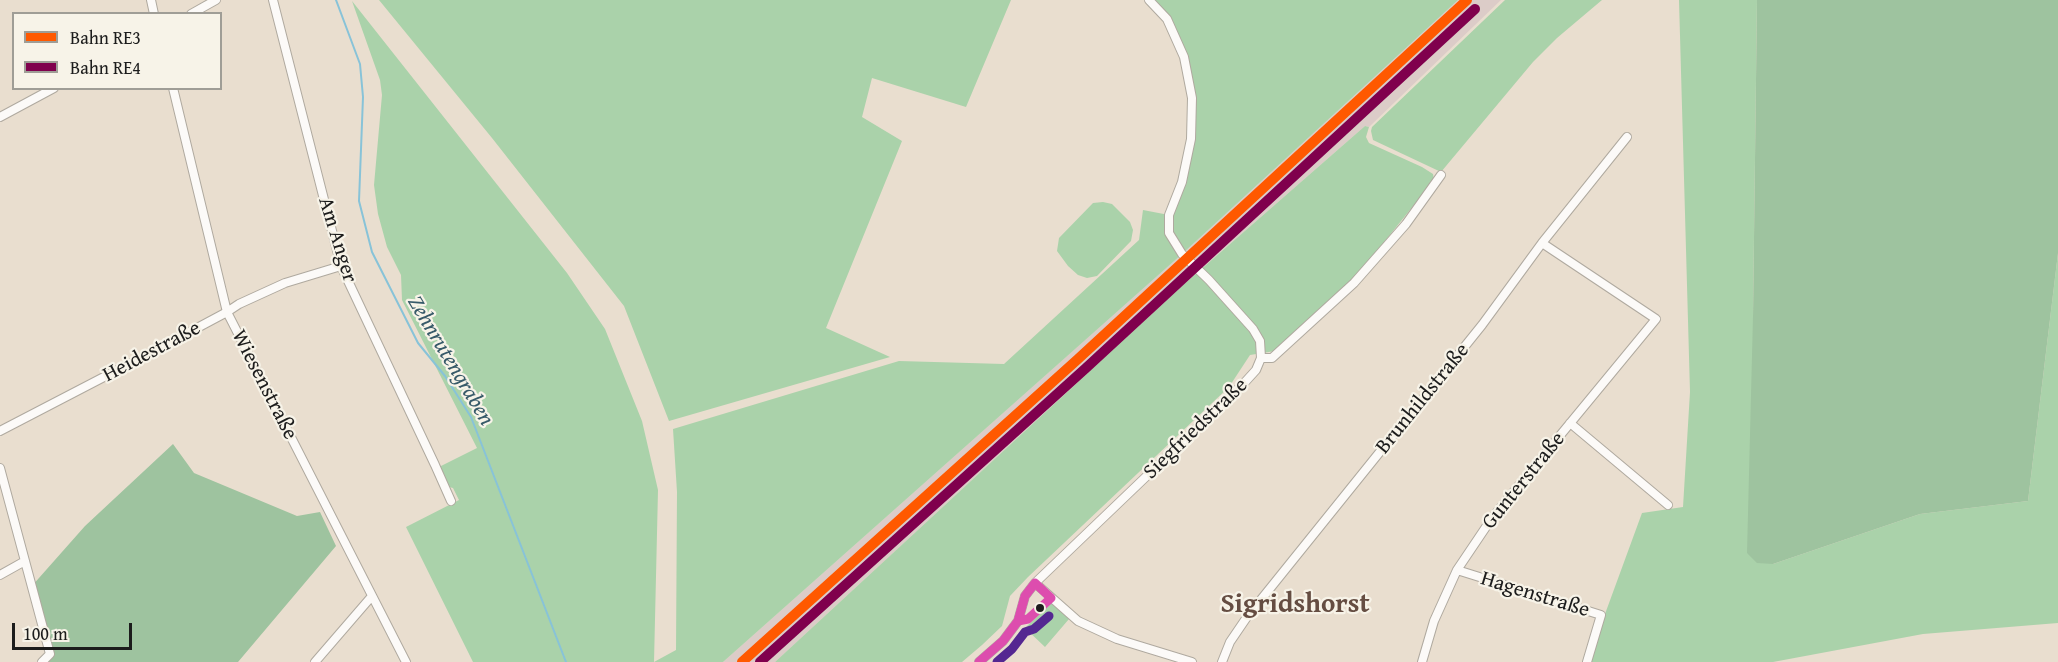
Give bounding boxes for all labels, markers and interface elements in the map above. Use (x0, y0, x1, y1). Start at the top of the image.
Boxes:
legend (12, 12, 222, 90)
text: Bahn RE3 (70, 24, 141, 51)
text: Bahn RE4 (70, 54, 141, 81)
street label: Am Anger (312, 194, 362, 286)
water label: Zehnrutengraben (401, 291, 499, 431)
street label: Heidestraße (99, 316, 205, 388)
street label: Wiesenstraße (226, 326, 302, 444)
street label: Brunhildstraße (1371, 339, 1475, 459)
street label: Siegfriedstraße (1139, 373, 1253, 485)
street label: Gunterstraße (1477, 427, 1571, 535)
street label: Hagenstraße (1478, 567, 1592, 623)
district label: Sigridshorst (1220, 589, 1370, 621)
unlabelled marker (1034, 602, 1046, 614)
scale bar (15, 611, 135, 649)
text: 100 m (23, 620, 68, 647)

